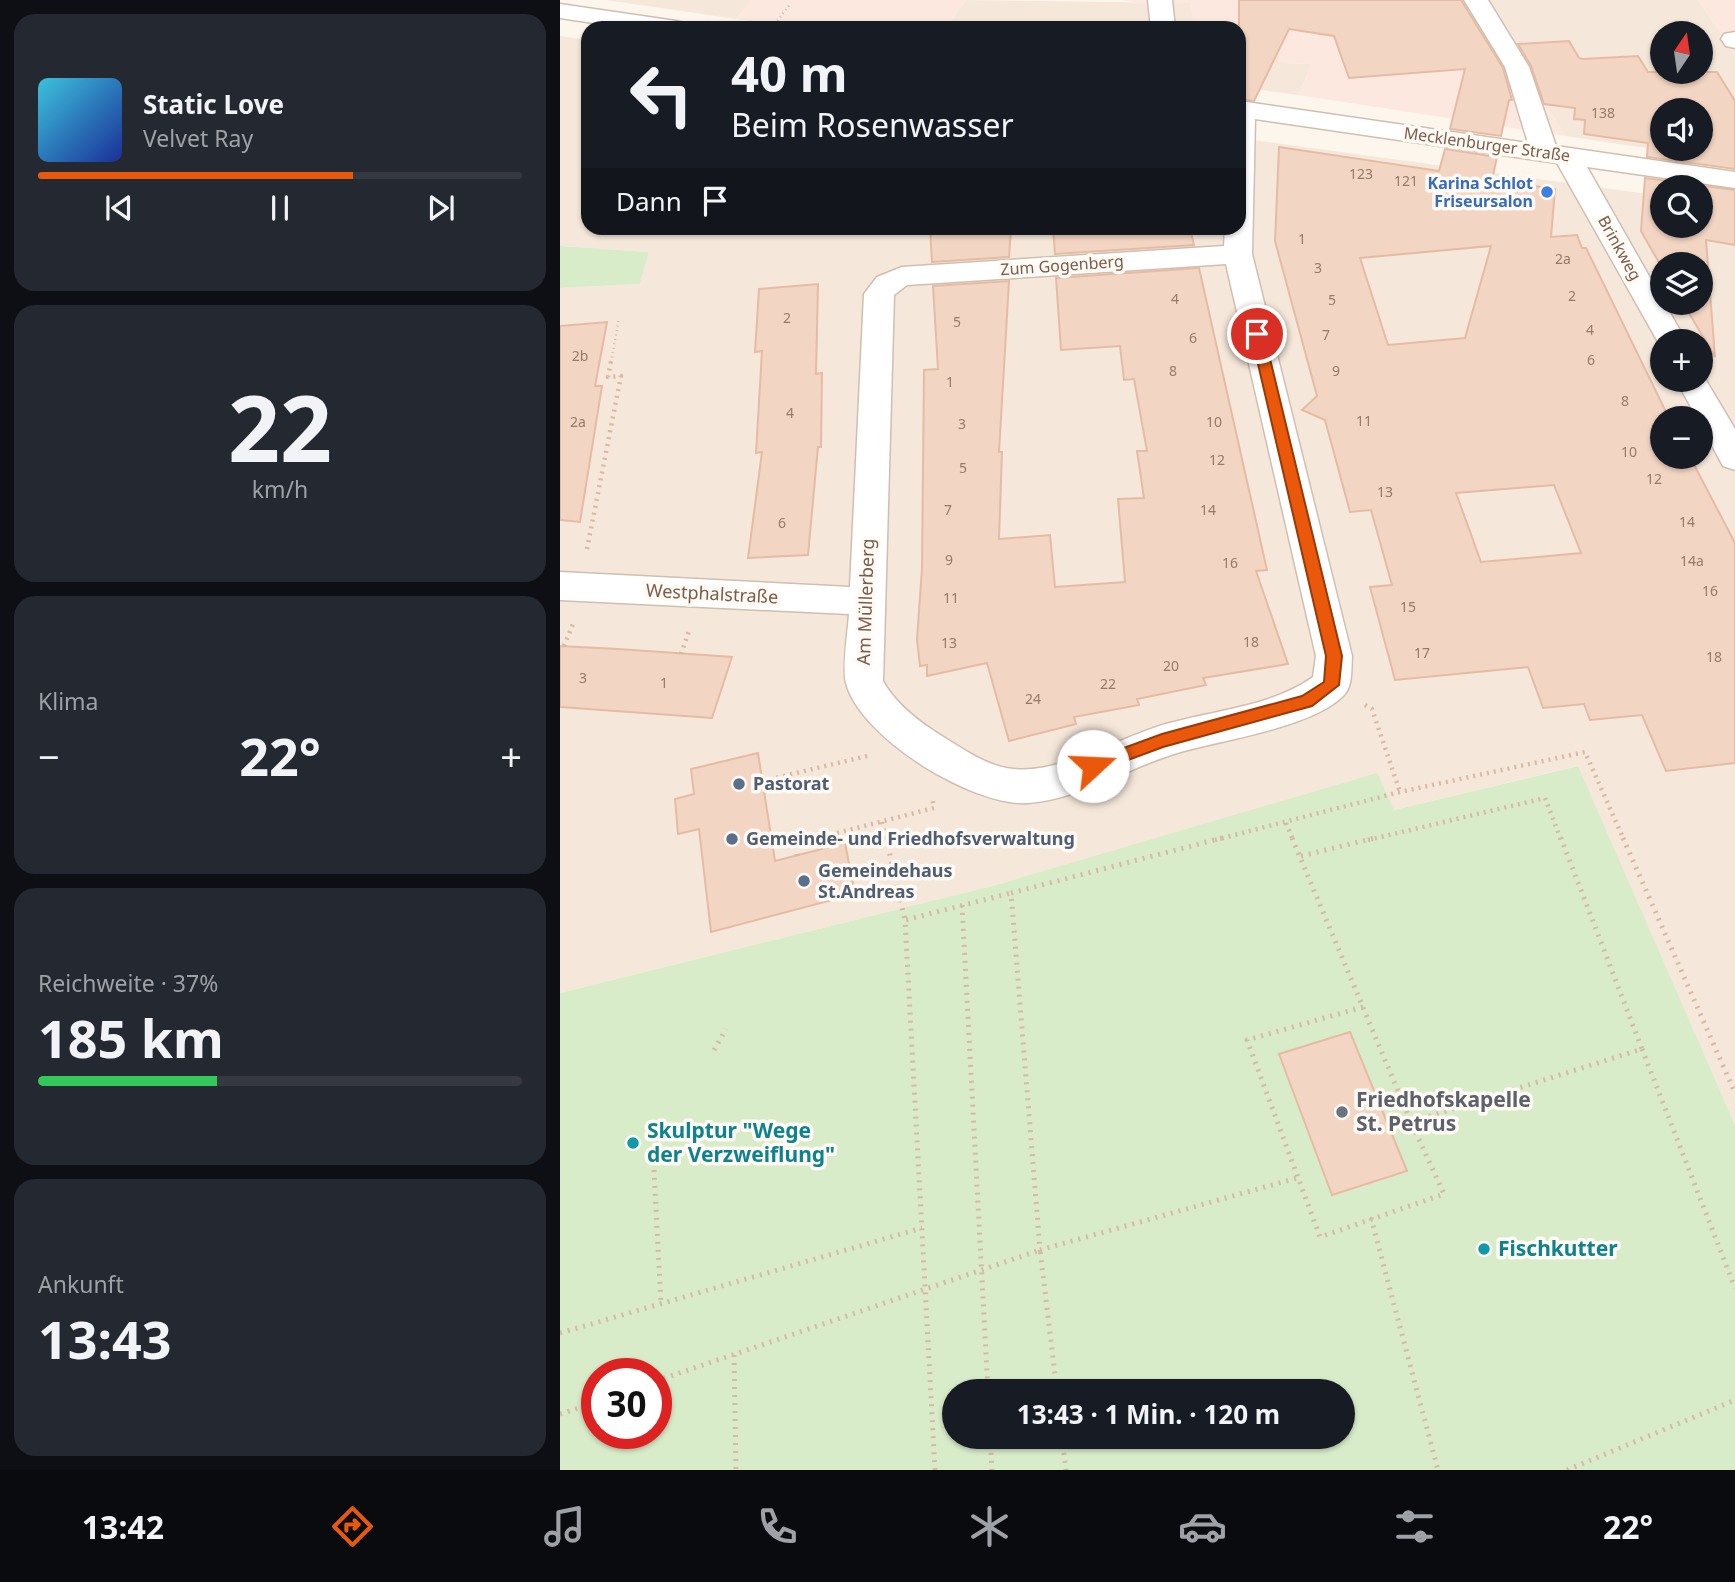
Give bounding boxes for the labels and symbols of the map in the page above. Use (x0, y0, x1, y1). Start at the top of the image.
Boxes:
north arrow (1650, 21, 1713, 84)
house number: 138 (1591, 103, 1615, 122)
street label: Mecklenburger Straße (1403, 121, 1571, 167)
house number: 123 (1349, 164, 1373, 183)
house number: 121 (1394, 171, 1418, 190)
place label: Karina Schlot Friseursalon (1428, 172, 1533, 212)
marker: Karina Schlot Friseursalon (1539, 184, 1555, 200)
street label: Brinkweg (1593, 212, 1647, 284)
house number: 1 (1298, 229, 1306, 248)
house number: 2a (1555, 249, 1571, 268)
street label: Zum Gogenberg (1000, 250, 1124, 280)
house number: 3 (1314, 258, 1322, 277)
house number: 2 (1568, 286, 1576, 305)
house number: 4 (1171, 289, 1179, 308)
house number: 5 (1328, 290, 1336, 309)
pin (1227, 304, 1287, 364)
house number: 2 (783, 308, 791, 327)
house number: 5 (953, 312, 961, 331)
house number: 4 (1586, 320, 1594, 339)
house number: 7 (1322, 325, 1330, 344)
house number: 6 (1189, 328, 1197, 347)
house number: 2b (572, 346, 588, 365)
house number: 6 (1587, 350, 1595, 369)
house number: 8 (1169, 361, 1177, 380)
house number: 9 (1332, 361, 1340, 380)
house number: 1 (946, 372, 954, 391)
house number: 8 (1621, 391, 1629, 410)
house number: 4 (786, 403, 794, 422)
house number: 11 (1356, 411, 1372, 430)
house number: 2a (570, 412, 586, 431)
house number: 10 (1206, 412, 1222, 431)
house number: 3 (958, 414, 966, 433)
house number: 10 (1621, 442, 1637, 461)
house number: 12 (1209, 450, 1225, 469)
house number: 5 (959, 458, 967, 477)
house number: 12 (1646, 469, 1662, 488)
house number: 13 (1377, 482, 1393, 501)
house number: 7 (944, 500, 952, 519)
house number: 14 (1200, 500, 1216, 519)
house number: 14 (1679, 512, 1695, 531)
house number: 6 (778, 513, 786, 532)
street label: Am Müllerberg (851, 538, 879, 666)
house number: 9 (945, 550, 953, 569)
house number: 14a (1680, 551, 1704, 570)
house number: 16 (1222, 553, 1238, 572)
street label: Westphalstraße (645, 578, 779, 608)
house number: 16 (1702, 581, 1718, 600)
house number: 11 (943, 588, 959, 607)
house number: 15 (1400, 597, 1416, 616)
house number: 18 (1243, 632, 1259, 651)
house number: 13 (941, 633, 957, 652)
house number: 17 (1414, 643, 1430, 662)
house number: 18 (1706, 647, 1722, 666)
house number: 20 (1163, 656, 1179, 675)
house number: 3 (579, 668, 587, 687)
house number: 1 (660, 673, 668, 692)
house number: 22 (1100, 674, 1116, 693)
house number: 24 (1025, 689, 1041, 708)
position arrow (1056, 729, 1130, 803)
place label: Pastorat (753, 771, 830, 795)
marker: Pastorat (731, 776, 747, 792)
place label: Gemeinde- und Friedhofsverwaltung (746, 826, 1075, 850)
marker: Gemeinde- und Friedhofsverwaltung (724, 831, 740, 847)
place label: Gemeindehaus St.Andreas (818, 858, 953, 903)
marker: Gemeindehaus St.Andreas (796, 873, 812, 889)
place label: Friedhofskapelle St. Petrus (1356, 1085, 1531, 1137)
marker: Friedhofskapelle St. Petrus (1334, 1104, 1350, 1120)
place label: Skulptur "Wege der Verzweiflung" (647, 1116, 835, 1168)
marker: Skulptur "Wege der Verzweiflung" (625, 1135, 641, 1151)
place label: Fischkutter (1498, 1234, 1618, 1262)
marker: Fischkutter (1476, 1241, 1492, 1257)
speed limit sign: 30 (581, 1358, 672, 1449)

